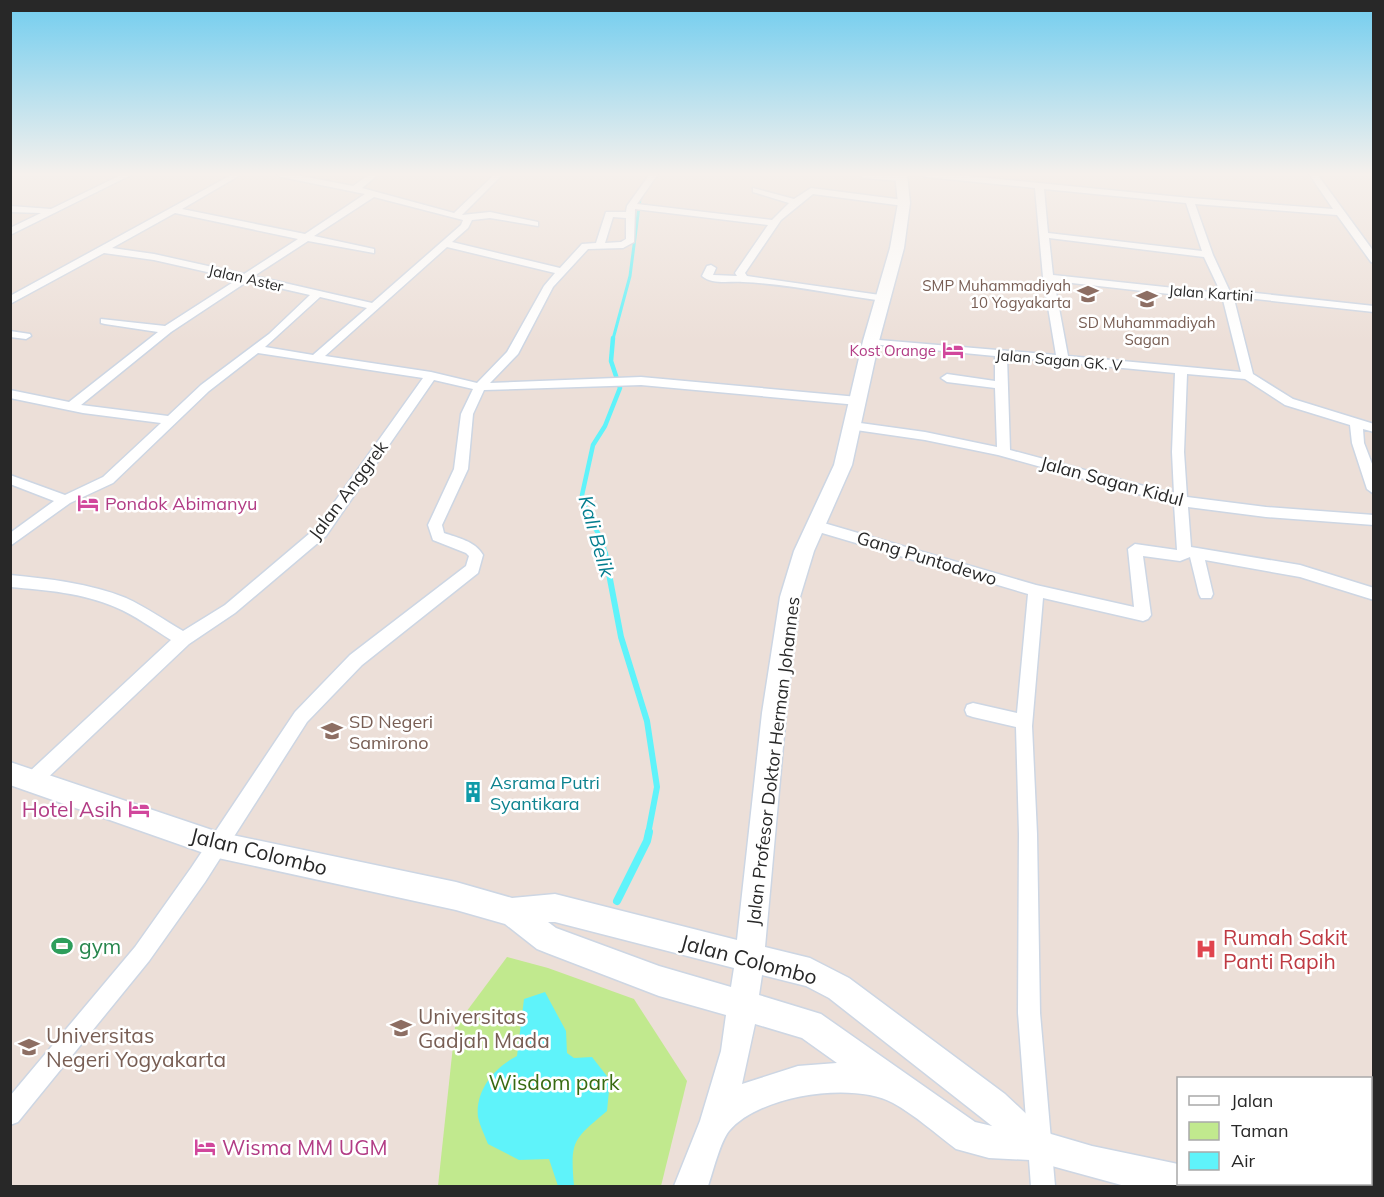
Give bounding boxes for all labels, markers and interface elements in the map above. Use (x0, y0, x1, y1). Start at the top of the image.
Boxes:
street label: Jalan Aster (207, 260, 286, 296)
place label: SMP Muhammadiyah 10 Yogyakarta (922, 276, 1071, 312)
street label: Jalan Kartini (1168, 281, 1254, 305)
school or university icon: SMP Muhammadiyah 10 Yogyakarta (1076, 282, 1100, 306)
school or university icon: SD Muhammadiyah Sagan (1135, 287, 1159, 311)
place label: SD Muhammadiyah Sagan (1078, 313, 1216, 349)
hotel icon: Kost Orange (941, 338, 965, 362)
place label: Kost Orange (850, 341, 936, 360)
street label: Jalan Sagan GK. V (995, 345, 1123, 375)
street label: Jalan Anggrek (303, 435, 393, 544)
street label: Jalan Sagan Kidul (1038, 451, 1186, 511)
hotel icon: Pondok Abimanyu (76, 491, 100, 515)
place label: Pondok Abimanyu (105, 492, 258, 515)
water label: Kali Belik (573, 492, 621, 580)
street label: Gang Puntodewo (854, 526, 1000, 590)
street label: Jalan Profesor Doktor Herman Johannes (741, 595, 805, 927)
place label: SD Negeri Samirono (349, 710, 433, 754)
school or university icon: SD Negeri Samirono (320, 719, 344, 743)
place label: Asrama Putri Syantikara (490, 771, 600, 815)
building icon: Asrama Putri Syantikara (461, 780, 485, 804)
place label: Hotel Asih (22, 796, 122, 822)
hotel icon: Hotel Asih (127, 797, 151, 821)
street label: Jalan Colombo (188, 821, 330, 881)
place label: Rumah Sakit Panti Rapih (1223, 924, 1347, 974)
street label: Jalan Colombo (678, 928, 820, 990)
place label: gym (79, 933, 121, 959)
sports icon: gym (50, 934, 74, 958)
hospital icon: Rumah Sakit Panti Rapih (1194, 937, 1218, 961)
place label: Universitas Gadjah Mada (418, 1003, 550, 1053)
school or university icon: Universitas Gadjah Mada (389, 1016, 413, 1040)
place label: Universitas Negeri Yogyakarta (46, 1022, 226, 1072)
school or university icon: Universitas Negeri Yogyakarta (17, 1035, 41, 1059)
park label: Wisdom park (489, 1069, 620, 1095)
legend (1177, 1077, 1372, 1185)
text: Jalan (1231, 1089, 1273, 1112)
text: Taman (1231, 1119, 1288, 1142)
place label: Wisma MM UGM (222, 1134, 388, 1160)
hotel icon: Wisma MM UGM (193, 1135, 217, 1159)
text: Air (1231, 1149, 1256, 1172)

